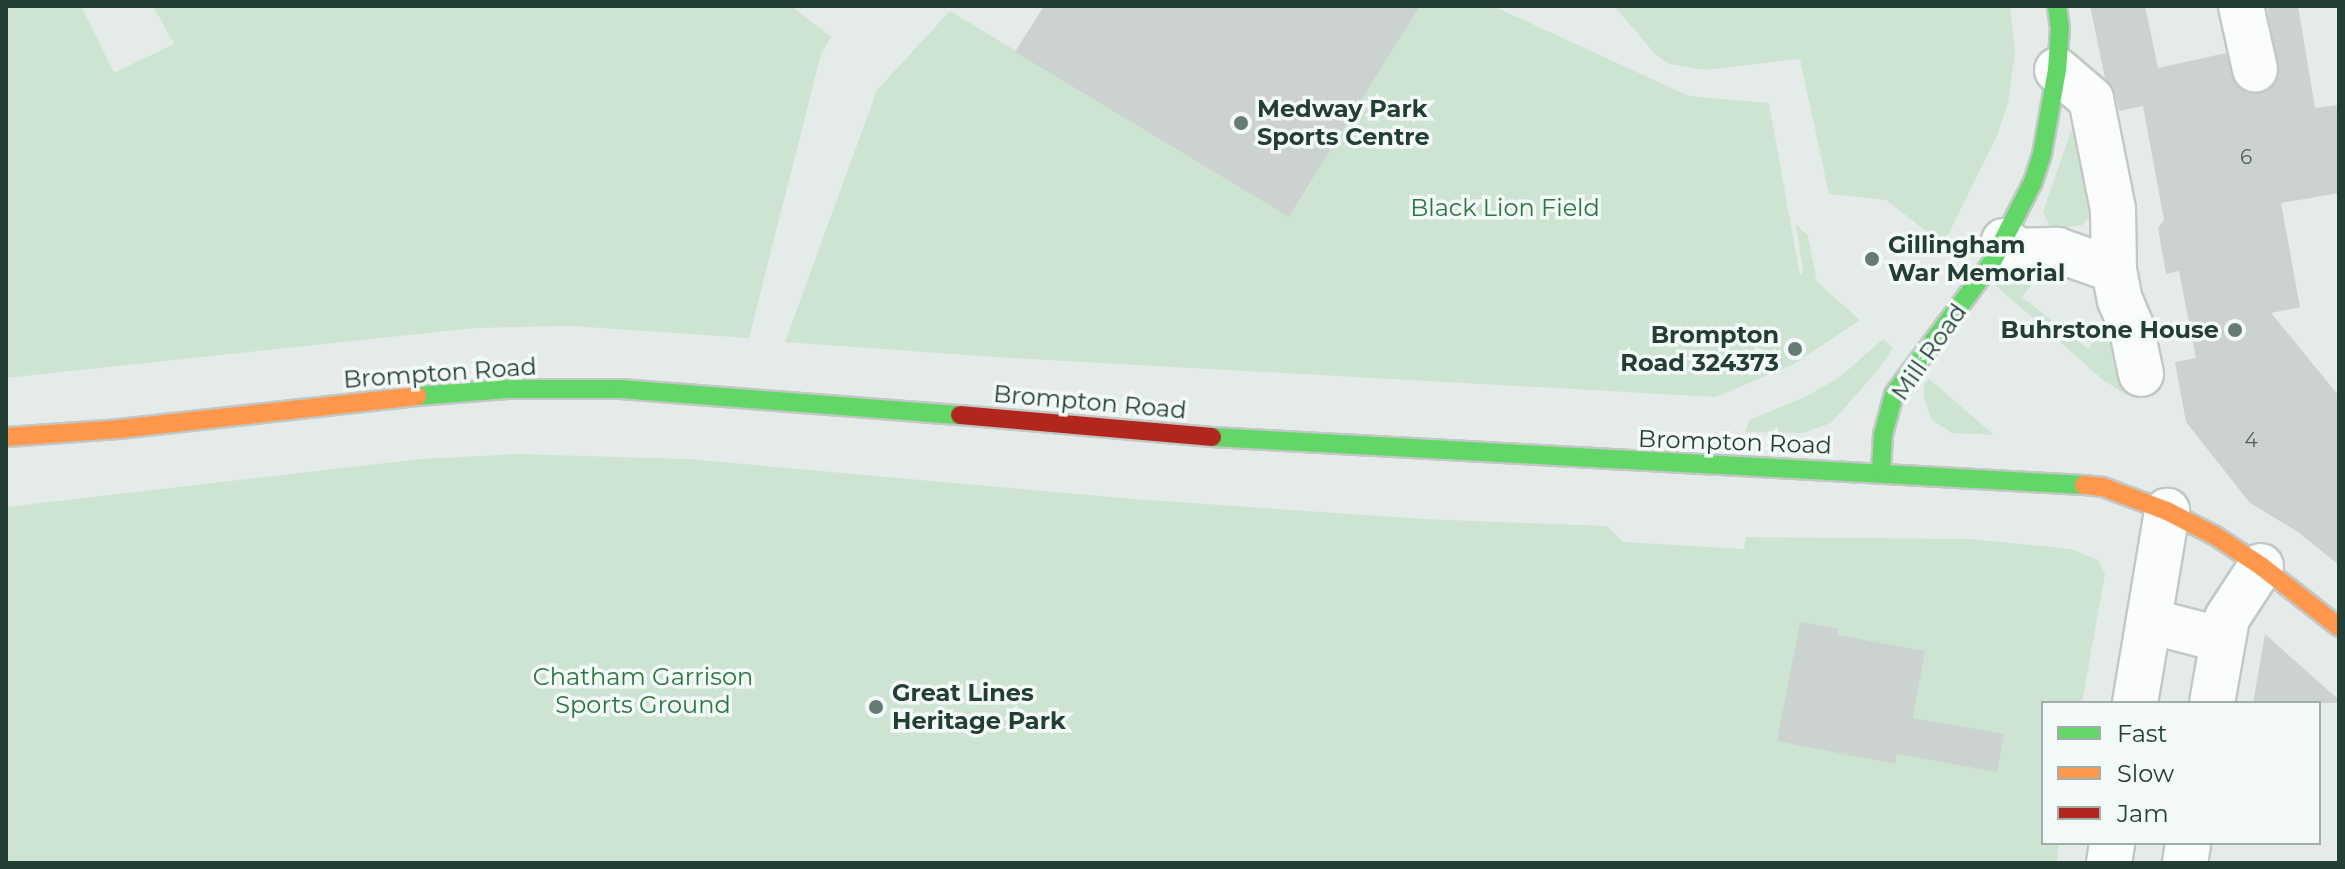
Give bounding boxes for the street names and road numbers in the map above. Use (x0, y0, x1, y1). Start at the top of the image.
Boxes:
street label: Mill Road (1885, 298, 1973, 406)
street label: Brompton Road (342, 352, 538, 394)
street label: Brompton Road (992, 379, 1188, 425)
street label: Brompton Road (1638, 424, 1832, 460)

